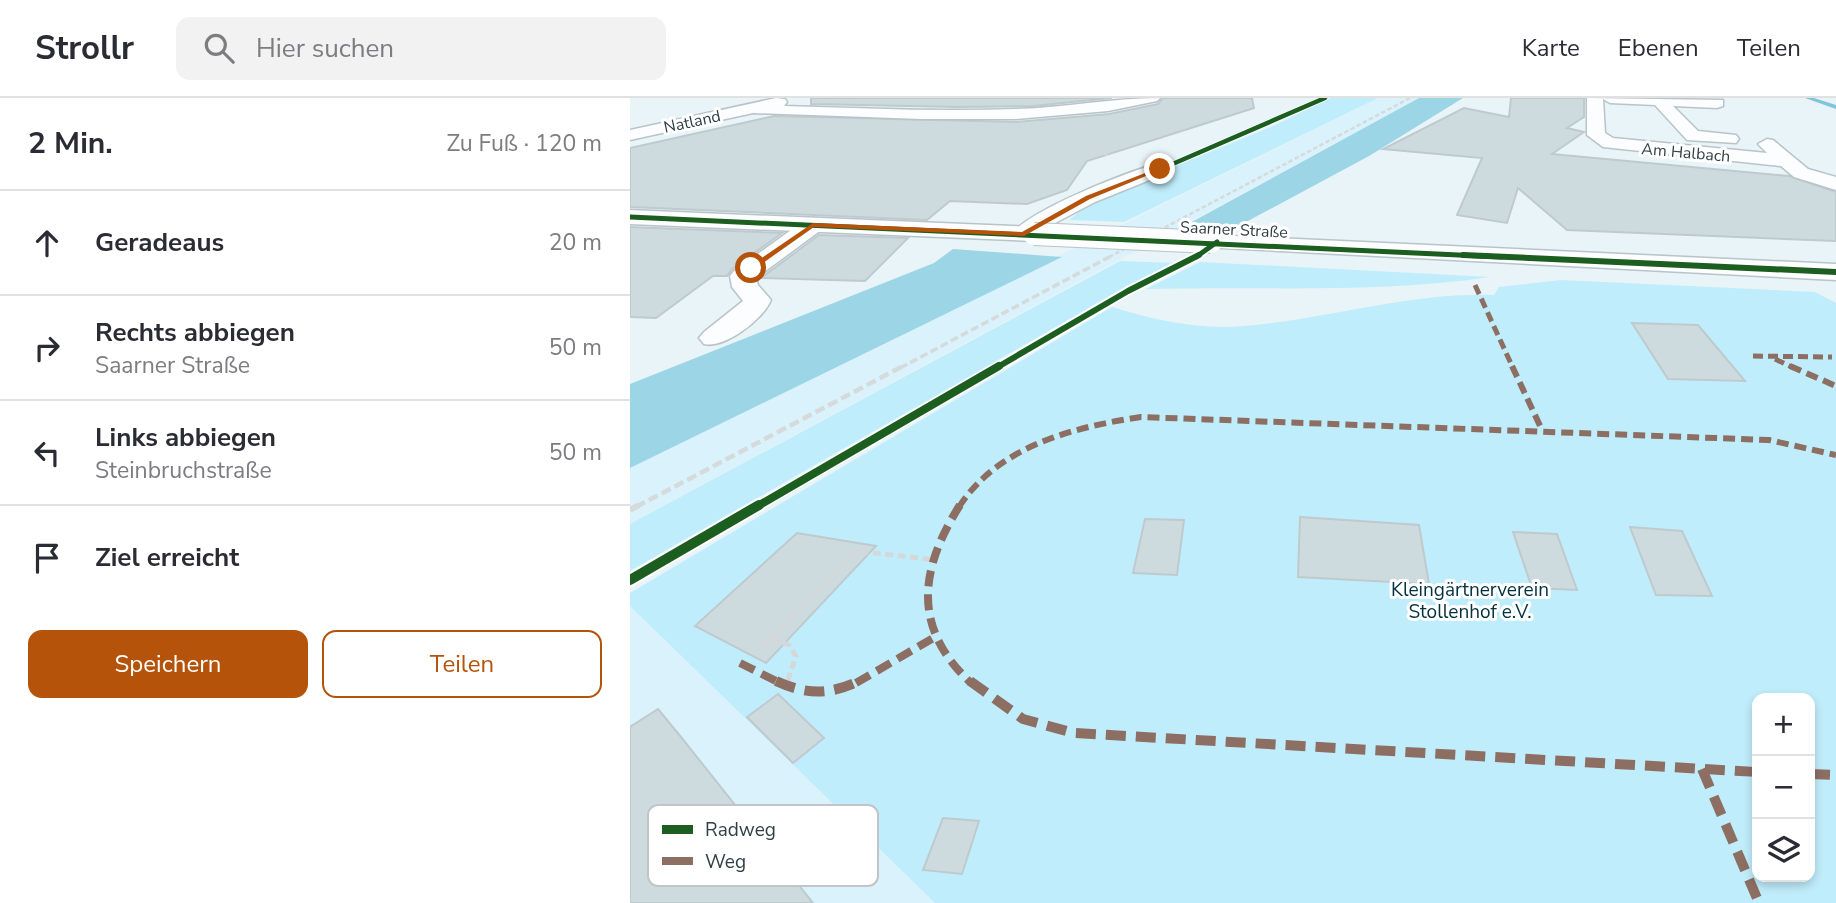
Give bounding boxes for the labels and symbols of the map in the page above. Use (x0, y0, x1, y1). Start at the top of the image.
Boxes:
street label: Natland (662, 105, 723, 139)
street label: Am Halbach (1641, 138, 1731, 168)
route end (1144, 153, 1175, 184)
street label: Saarner Straße (1180, 216, 1288, 244)
route start (735, 252, 766, 283)
park label: Kleingärtnerverein Stollenhof e.V. (1391, 577, 1549, 625)
legend (648, 805, 878, 886)
text: Radweg (705, 817, 776, 843)
text: Weg (705, 849, 746, 875)

